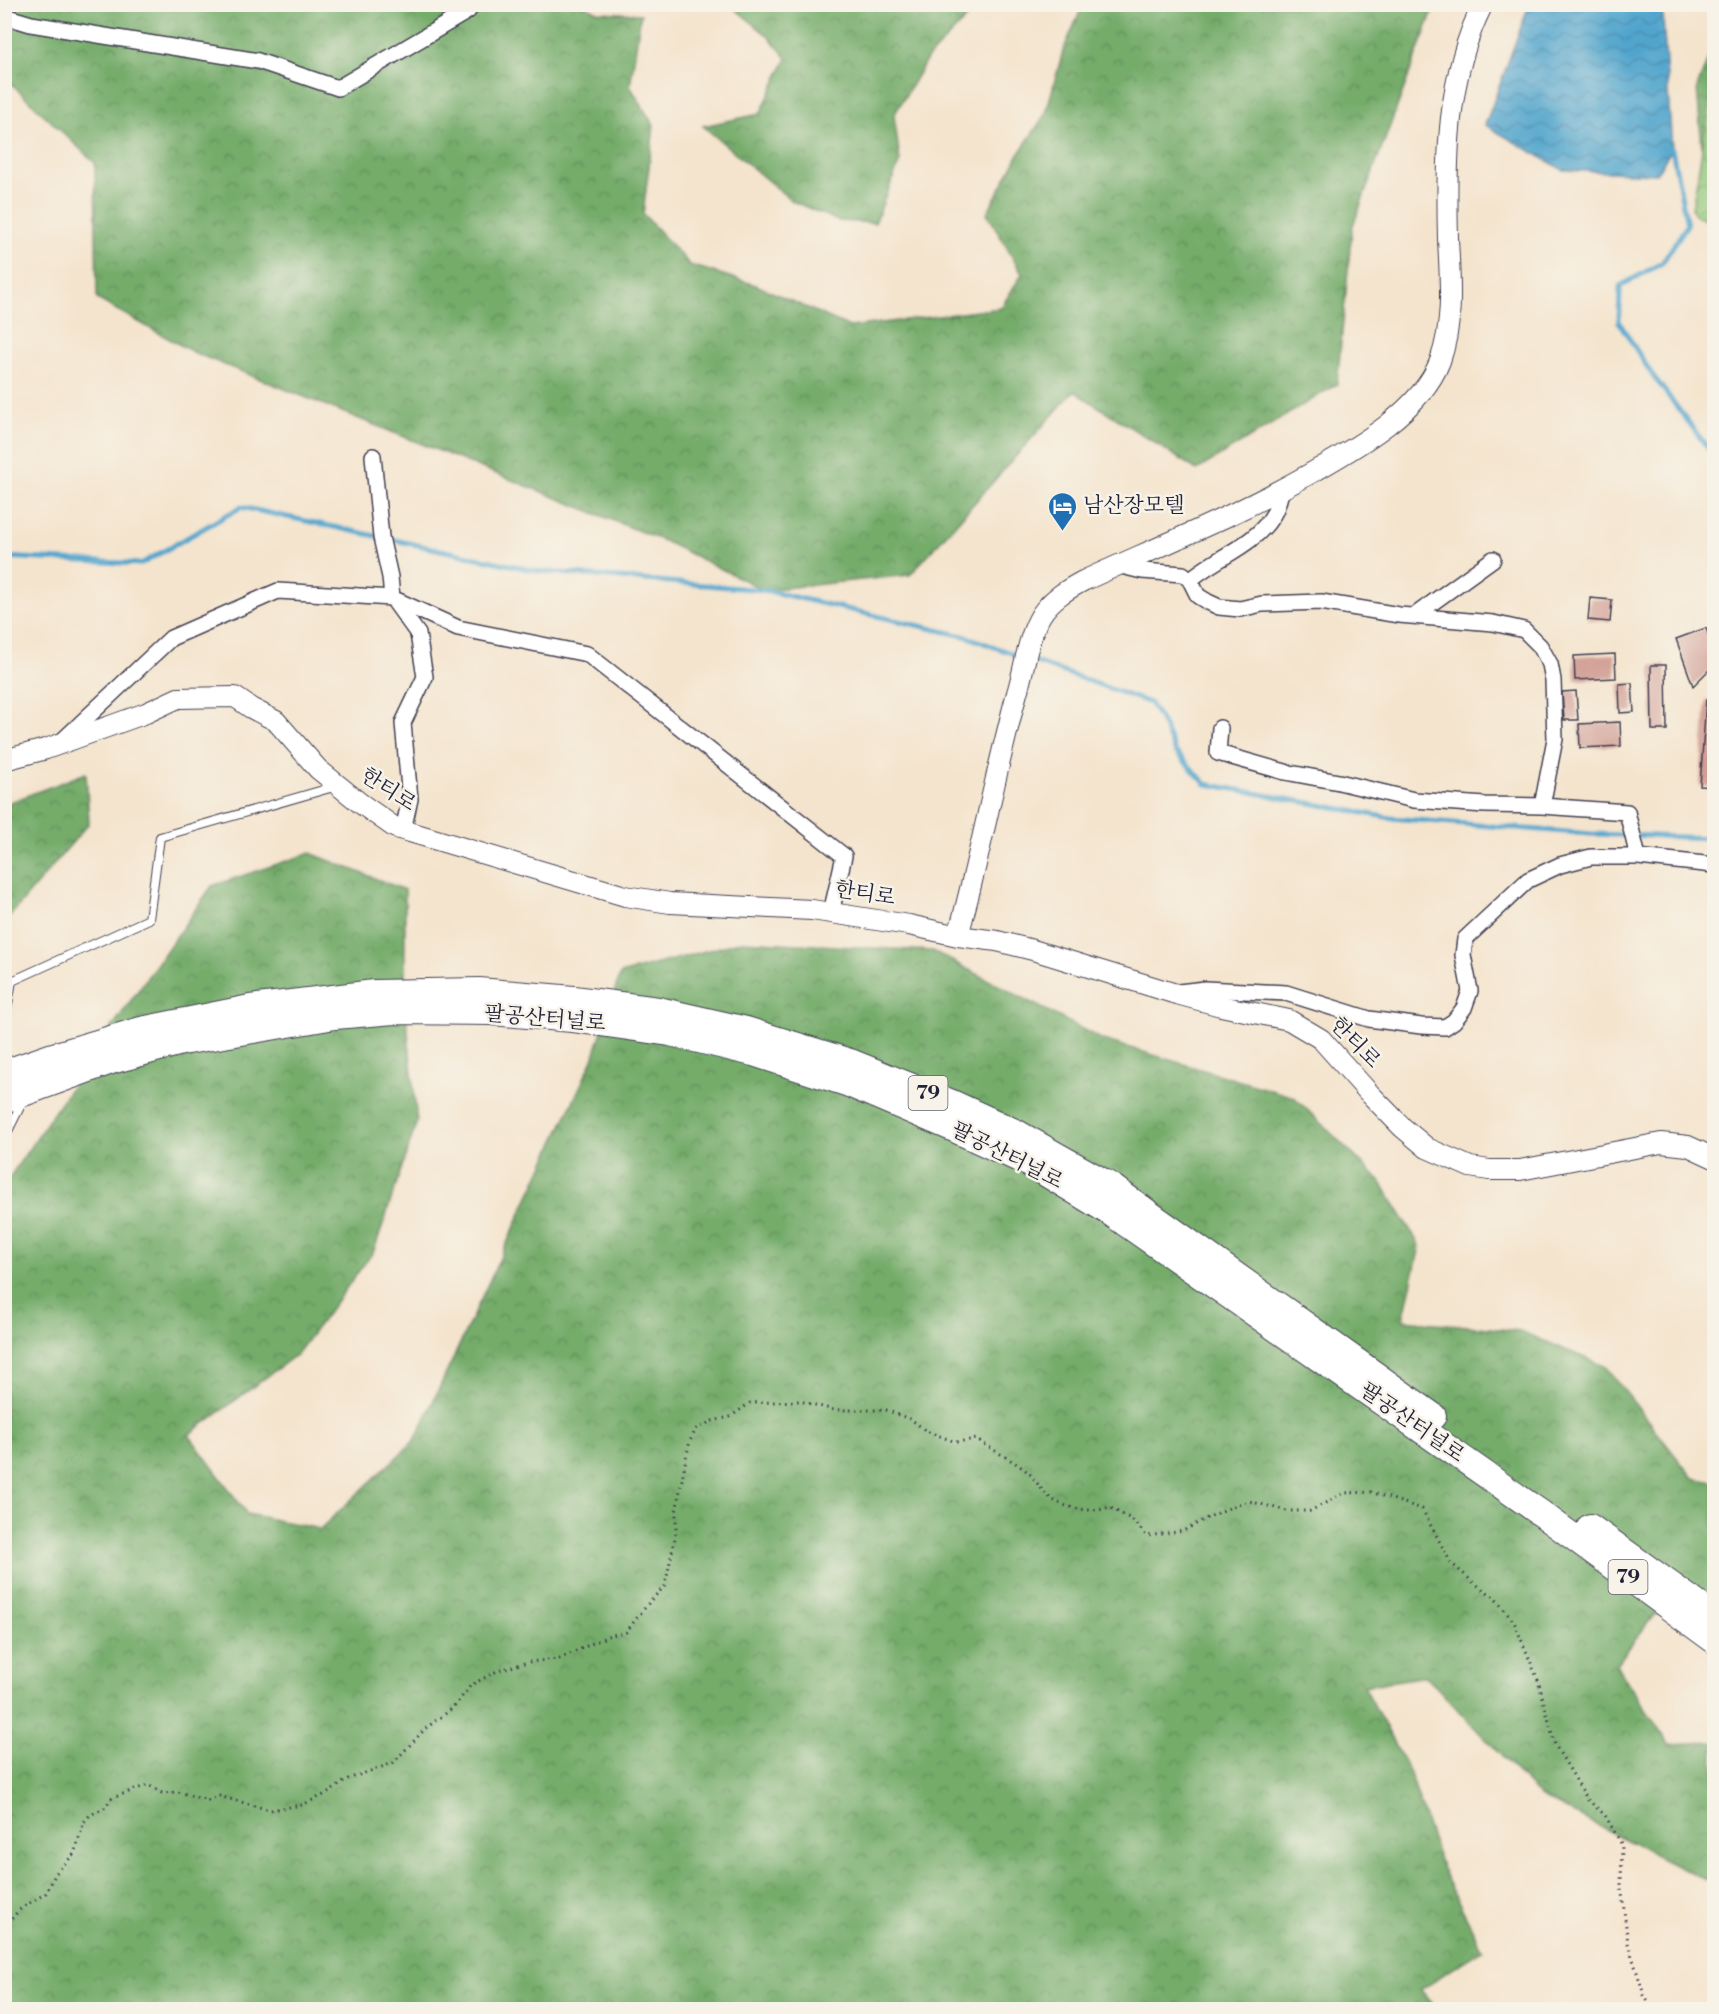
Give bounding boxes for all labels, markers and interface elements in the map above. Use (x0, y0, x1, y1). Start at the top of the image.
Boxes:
hotel icon: 남산장모텔 (1046, 490, 1078, 532)
place label: 남산장모텔 (1083, 493, 1184, 519)
street label: 한티로 (355, 763, 421, 817)
street label: 한티로 (833, 876, 897, 912)
street label: 팔공산터널로 (483, 1001, 607, 1037)
street label: 한티로 (1325, 1012, 1385, 1074)
road number: 79 (908, 1076, 948, 1110)
street label: 팔공산터널로 (947, 1117, 1067, 1195)
street label: 팔공산터널로 (1355, 1377, 1469, 1469)
road number: 79 (1608, 1560, 1648, 1594)

